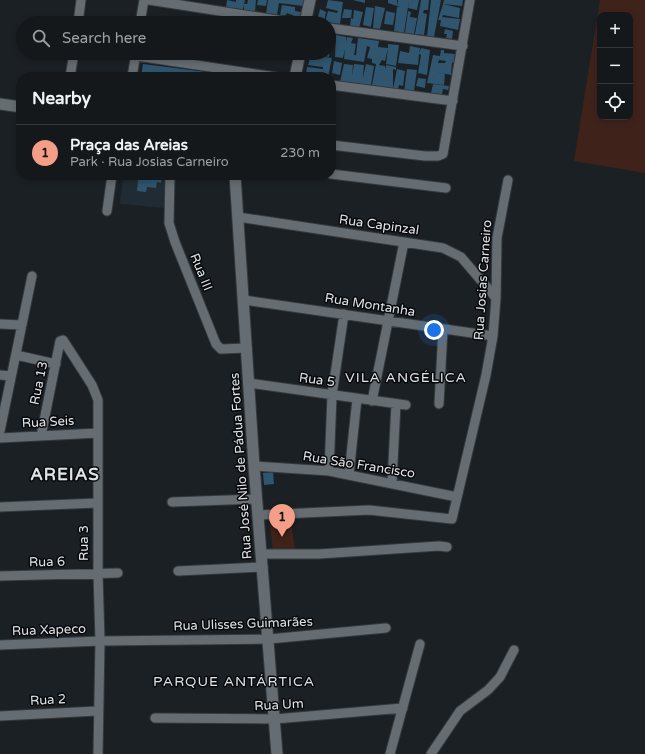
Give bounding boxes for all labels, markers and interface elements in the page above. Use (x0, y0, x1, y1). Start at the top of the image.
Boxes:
map controls (597, 12, 633, 120)
button: + (597, 12, 633, 48)
search box (16, 16, 336, 60)
icon: search (30, 27, 52, 49)
text: Search here (62, 29, 146, 47)
button: − (597, 48, 633, 84)
button: locate (597, 84, 633, 120)
text: Nearby (32, 88, 91, 109)
text: Praça das Areias (70, 136, 188, 154)
text: 1 (41, 145, 49, 161)
text: 230 m (280, 145, 320, 161)
text: Park · Rua Josias Carneiro (70, 154, 229, 170)
street label: Rua Capinzal (338, 211, 420, 239)
street label: Rua Josias Carneiro (471, 219, 495, 341)
street label: Rua III (186, 251, 216, 293)
street label: Rua Montanha (324, 290, 416, 320)
your location (424, 320, 444, 340)
street label: Rua 13 (27, 360, 51, 406)
district label: VILA ANGÉLICA (345, 369, 467, 386)
street label: Rua 5 (298, 370, 336, 390)
street label: Rua José Nilo de Pádua Fortes (226, 372, 256, 560)
street label: Rua Seis (21, 413, 75, 431)
street label: Rua São Francisco (302, 448, 416, 482)
district label: AREIAS (30, 464, 100, 485)
pin: 1 (269, 504, 295, 537)
street label: Rua 3 (76, 525, 92, 561)
street label: Rua 6 (29, 554, 65, 570)
street label: Rua Ulisses Guimarães (173, 614, 313, 634)
street label: Rua Xapeco (12, 621, 86, 639)
district label: PARQUE ANTÁRTICA (153, 673, 315, 690)
street label: Rua 2 (30, 691, 66, 709)
street label: Rua Um (254, 696, 304, 714)

